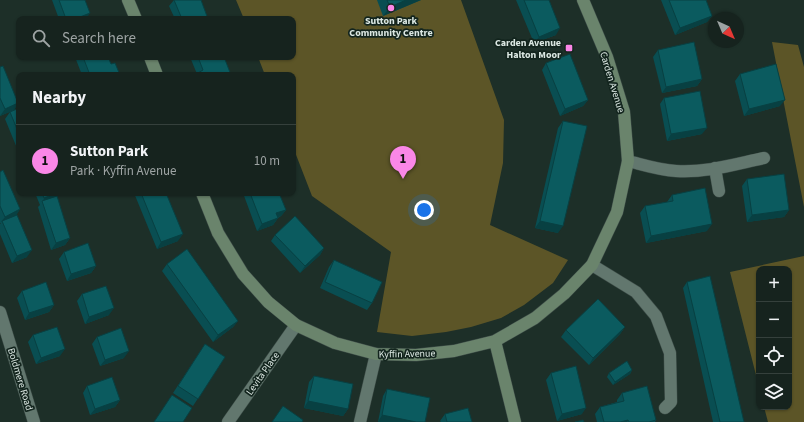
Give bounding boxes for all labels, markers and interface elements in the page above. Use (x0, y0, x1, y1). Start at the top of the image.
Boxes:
marker: Sutton Park Community Centre (386, 3, 396, 13)
north arrow (708, 12, 744, 48)
place label: Sutton Park Community Centre (349, 14, 433, 40)
search box (16, 16, 296, 60)
icon: search (30, 27, 52, 49)
text: Search here (62, 28, 136, 49)
place label: Carden Avenue Halton Moor (495, 36, 561, 62)
marker: Carden Avenue Halton Moor (564, 43, 574, 53)
street label: Carden Avenue (596, 50, 628, 114)
text: Nearby (32, 86, 86, 110)
text: Sutton Park (70, 141, 148, 162)
pin: 1 (390, 146, 416, 179)
text: 1 (42, 152, 48, 170)
text: 10 m (254, 152, 280, 170)
text: Park · Kyffin Avenue (70, 162, 177, 180)
your location (414, 200, 434, 220)
map controls (756, 266, 792, 410)
button: + (756, 266, 792, 302)
button: − (756, 302, 792, 338)
button: locate (756, 338, 792, 374)
street label: Boldmere Road (4, 346, 36, 412)
street label: Kyffin Avenue (379, 347, 436, 361)
street label: Levita Place (243, 349, 283, 398)
button: layers (756, 374, 792, 410)

